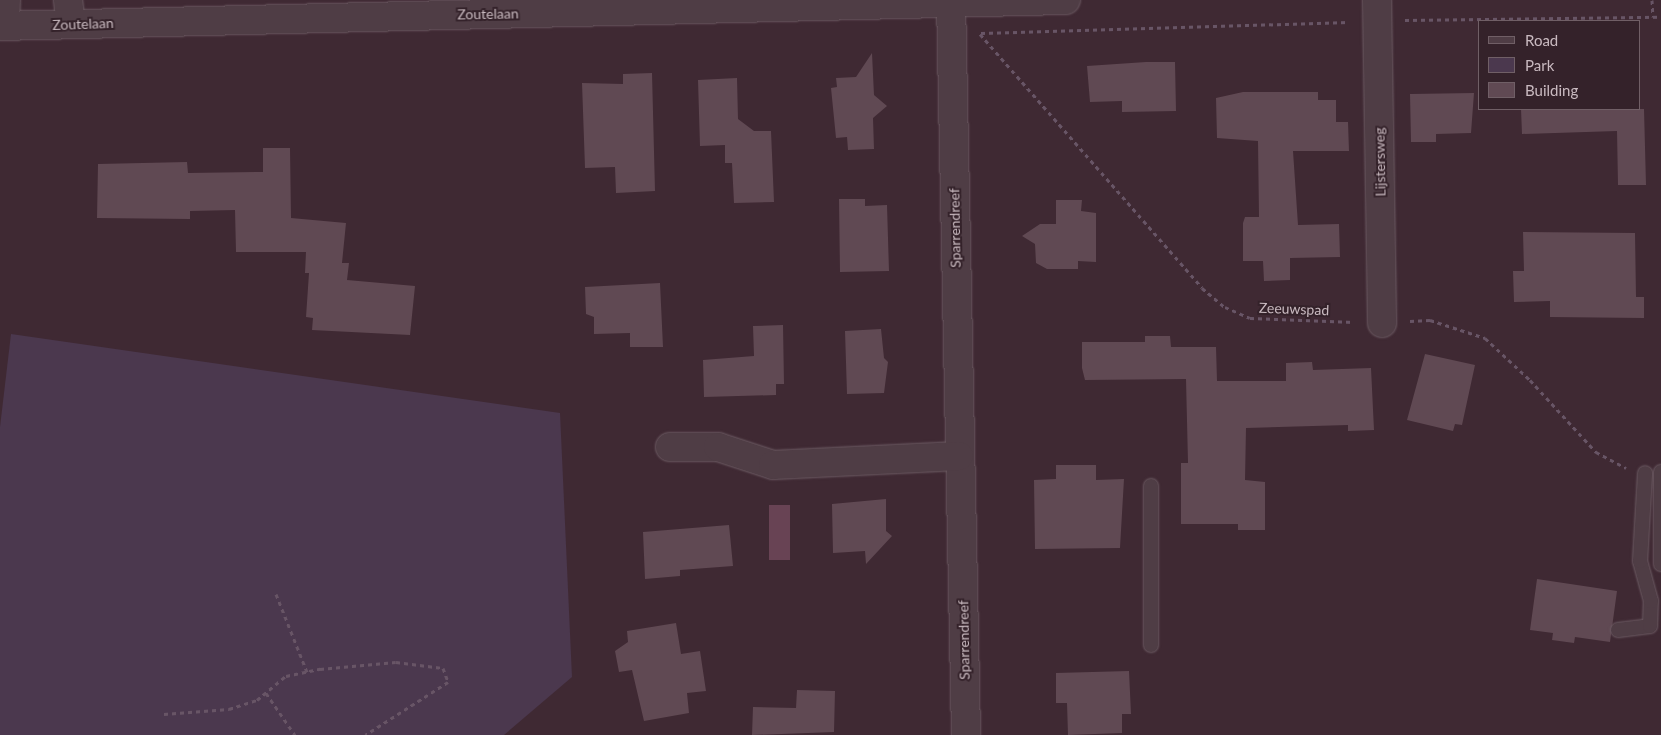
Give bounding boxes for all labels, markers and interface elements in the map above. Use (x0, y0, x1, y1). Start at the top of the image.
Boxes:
street label: Zoutelaan (457, 5, 519, 23)
street label: Zoutelaan (52, 15, 114, 33)
legend (1478, 20, 1641, 110)
text: Road (1525, 31, 1558, 49)
text: Park (1525, 56, 1554, 74)
text: Building (1525, 81, 1578, 99)
street label: Lijstersweg (1371, 127, 1389, 197)
street label: Sparrendreef (946, 188, 964, 268)
street label: Zeeuwspad (1259, 299, 1329, 319)
street label: Sparrendreef (955, 600, 973, 680)

